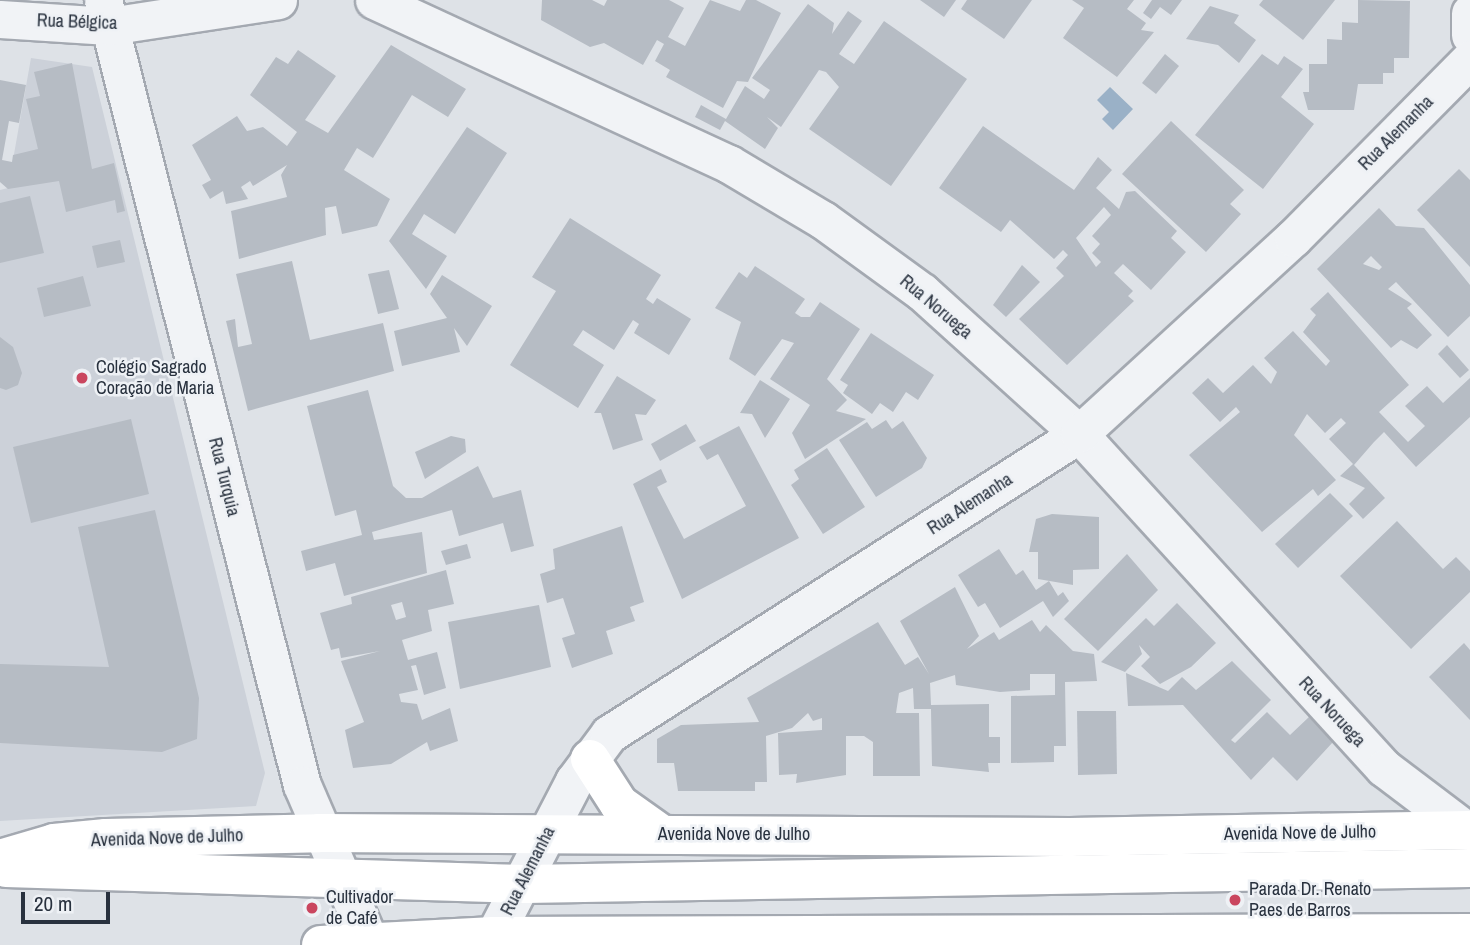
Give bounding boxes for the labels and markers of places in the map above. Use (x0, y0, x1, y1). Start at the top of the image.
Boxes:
place label: Colégio Sagrado Coração de Maria (96, 357, 214, 400)
marker: Colégio Sagrado Coração de Maria (74, 370, 90, 386)
place label: Parada Dr. Renato Paes de Barros (1249, 879, 1371, 922)
place label: Cultivador de Café (326, 887, 393, 930)
marker: Parada Dr. Renato Paes de Barros (1227, 892, 1243, 908)
marker: Cultivador de Café (304, 900, 320, 916)

